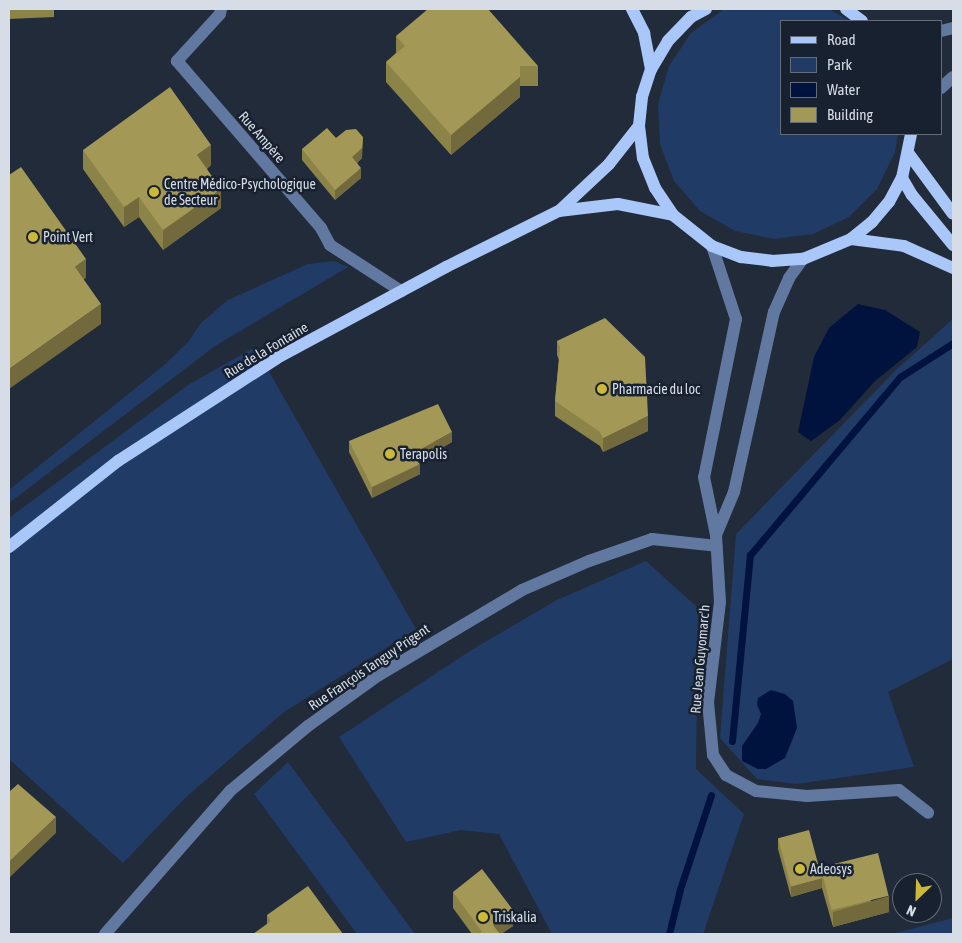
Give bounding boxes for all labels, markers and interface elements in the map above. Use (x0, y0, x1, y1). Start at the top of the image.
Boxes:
legend (780, 20, 942, 135)
text: Road (827, 31, 856, 48)
text: Park (827, 56, 852, 73)
text: Water (827, 81, 860, 98)
text: Building (827, 106, 873, 123)
street label: Rue Ampère (235, 108, 289, 166)
place label: Centre Médico-Psychologique de Secteur (164, 176, 316, 208)
marker: Centre Médico-Psychologique de Secteur (148, 186, 160, 198)
place label: Point Vert (43, 229, 93, 245)
marker: Point Vert (27, 231, 39, 243)
street label: Rue de la Fontaine (221, 318, 311, 382)
place label: Pharmacie du loc (612, 381, 700, 397)
marker: Pharmacie du loc (596, 383, 608, 395)
place label: Terapolis (400, 446, 447, 462)
marker: Terapolis (384, 448, 396, 460)
street label: Rue Jean Guyomarc'h (687, 604, 713, 714)
street label: Rue François Tanguy Prigent (305, 620, 433, 714)
place label: Adeosys (810, 861, 852, 877)
marker: Adeosys (794, 863, 806, 875)
north arrow (892, 873, 942, 923)
text: N (904, 902, 918, 920)
place label: Triskalia (493, 909, 537, 925)
marker: Triskalia (477, 911, 489, 923)

